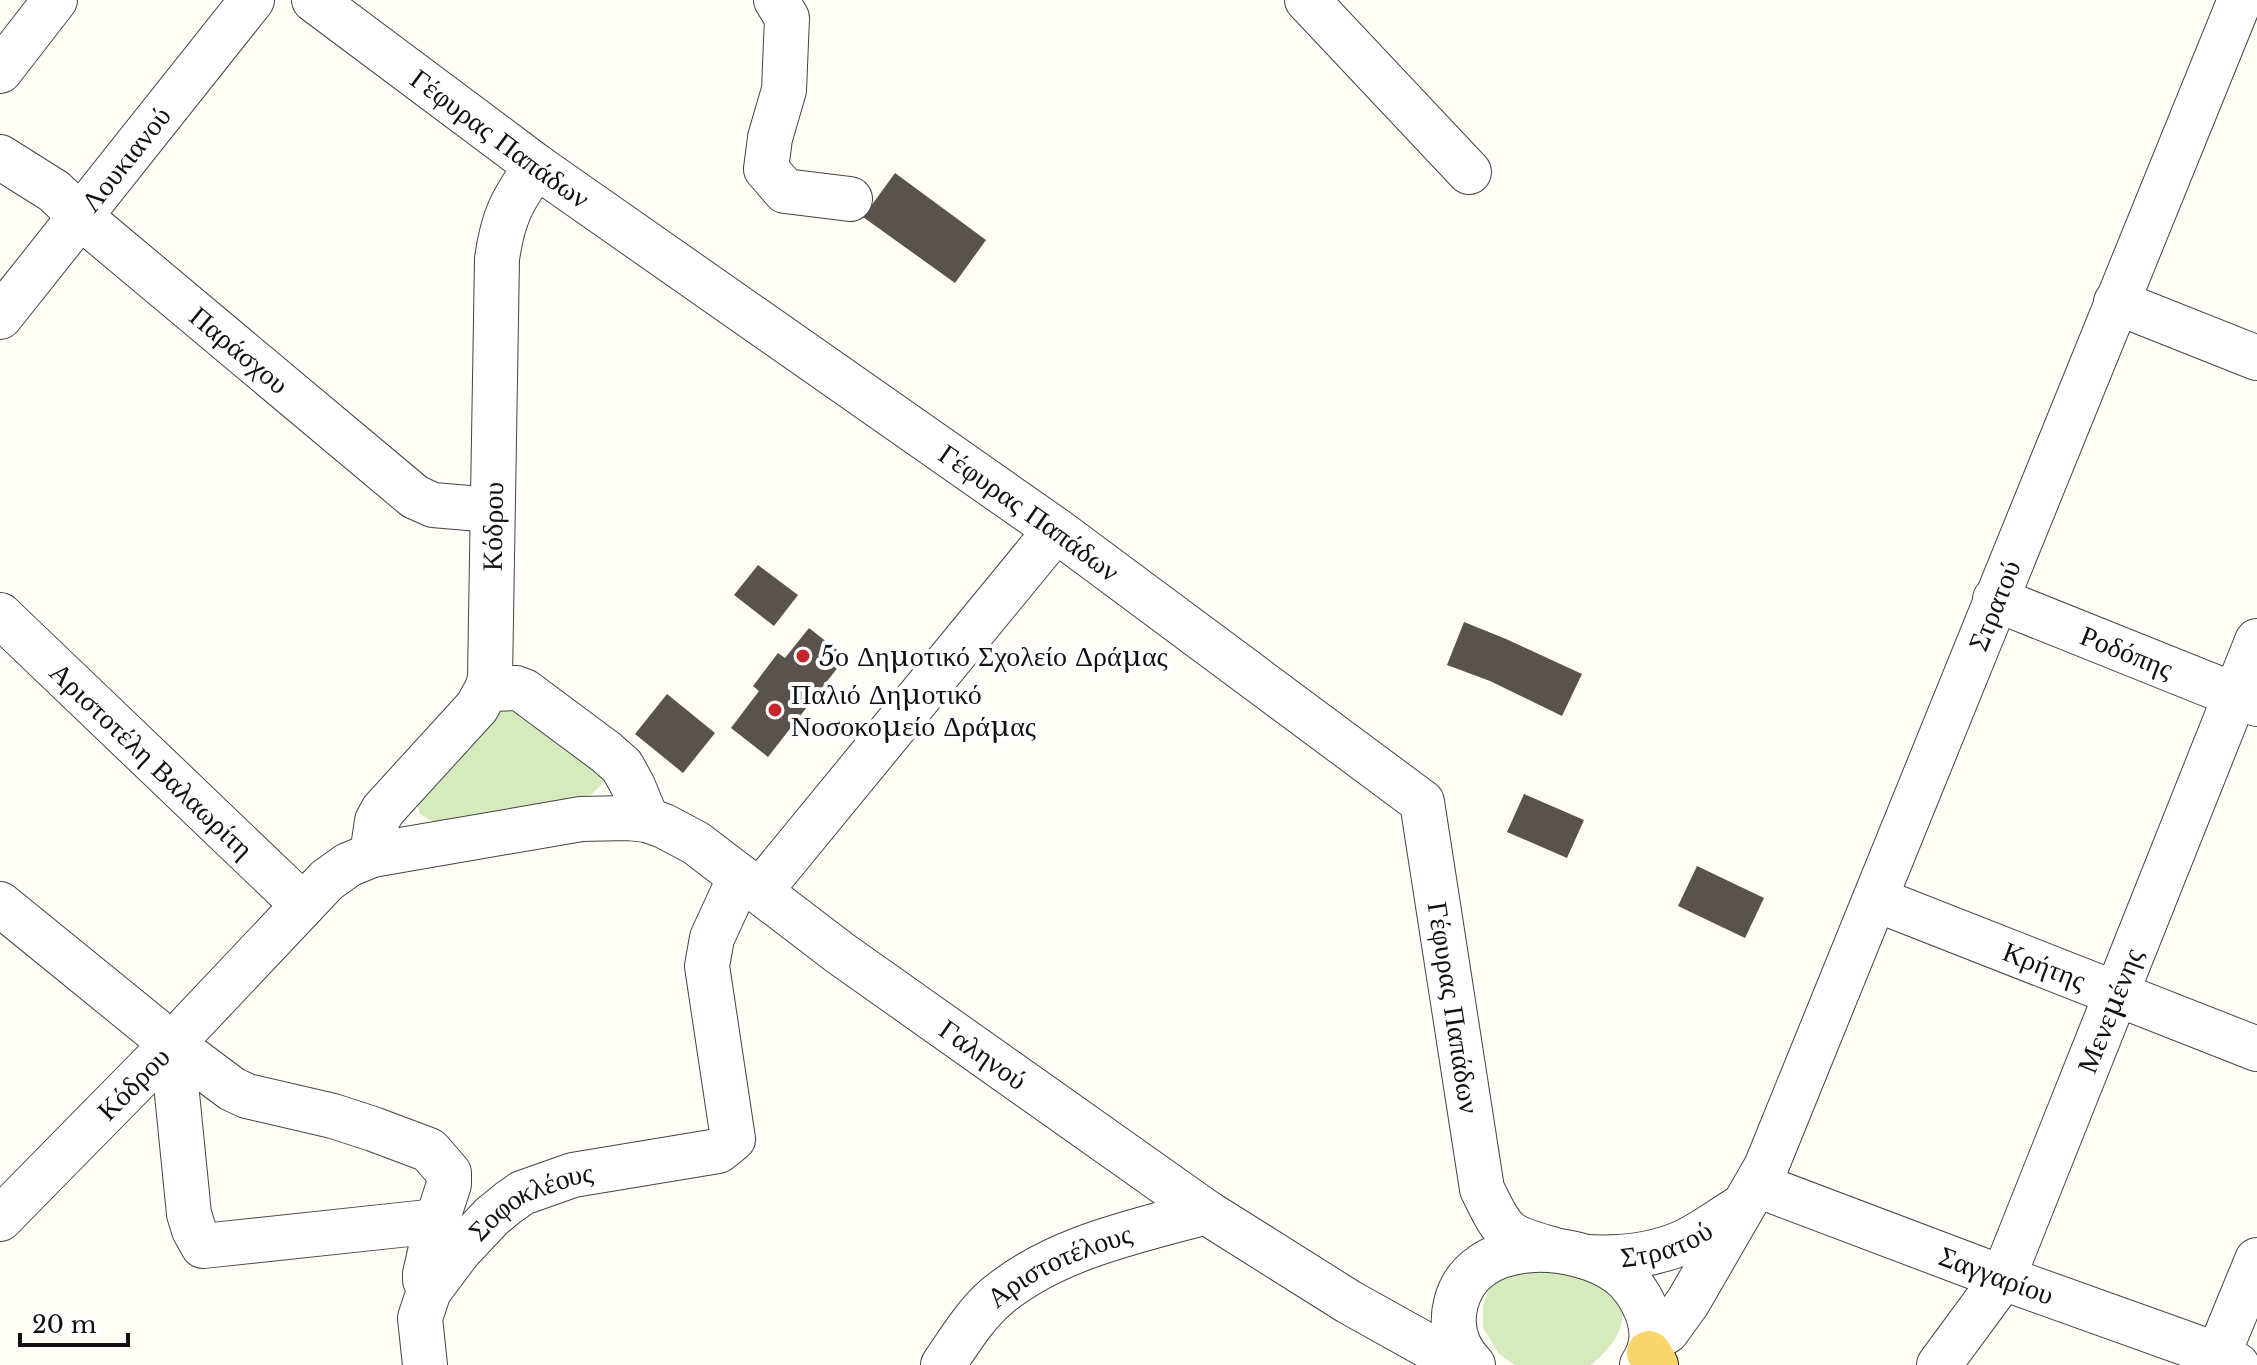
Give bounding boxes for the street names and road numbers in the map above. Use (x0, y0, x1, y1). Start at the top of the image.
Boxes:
street label: Γέφυρας Παπάδων (403, 61, 596, 216)
street label: Λουκιανού (73, 99, 179, 219)
street label: Παράσχου (182, 299, 296, 402)
street label: Γέφυρας Παπάδων (932, 436, 1126, 589)
street label: Κόδρου (475, 481, 511, 571)
street label: Στρατού (1961, 555, 2029, 656)
street label: Ροδόπης (2075, 618, 2178, 687)
street label: Αριστοτέλη Βαλαωρίτη (42, 655, 261, 866)
street label: Γέφυρας Παπάδων (1420, 899, 1487, 1116)
street label: Κρήτης (1998, 934, 2091, 998)
street label: Μενεμένης (2070, 943, 2151, 1078)
street label: Γαληνού (932, 1012, 1034, 1098)
street label: Κόδρου (90, 1040, 177, 1128)
street label: Σοφοκλέους (461, 1155, 595, 1248)
street label: Στρατού (1619, 1213, 1719, 1275)
street label: Αριστοτέλους (980, 1216, 1136, 1316)
street label: Σαγγαρίου (1934, 1238, 2059, 1313)

